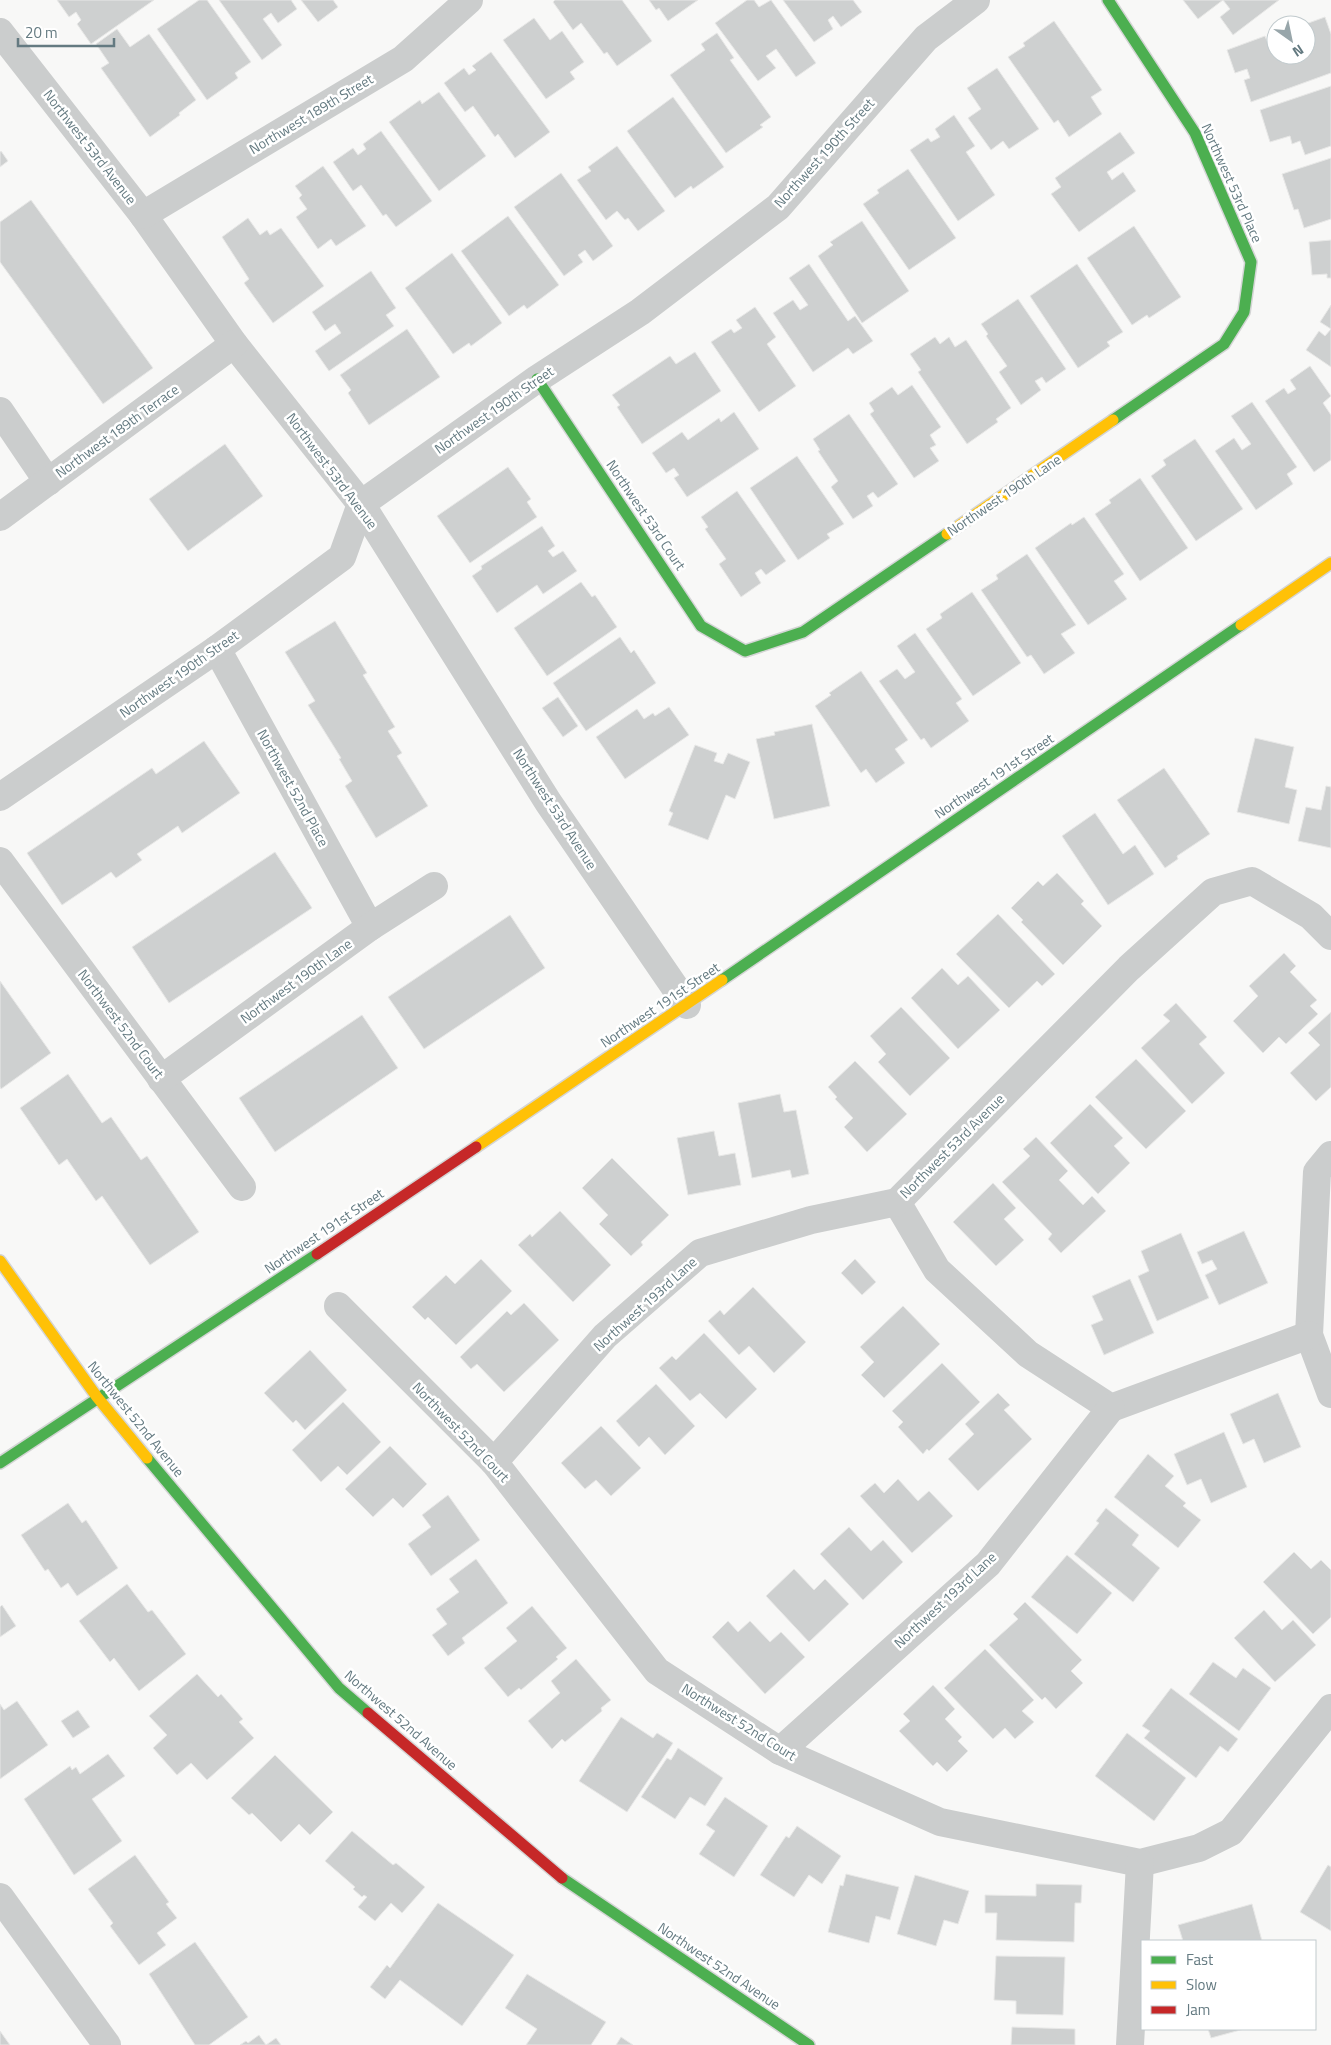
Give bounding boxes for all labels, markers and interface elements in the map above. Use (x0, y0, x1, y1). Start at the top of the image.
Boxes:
scale bar (18, 15, 114, 47)
north arrow (1266, 15, 1316, 65)
text: 20 m (25, 21, 58, 44)
text: N (1289, 40, 1308, 63)
street label: Northwest 189th Street (245, 68, 377, 159)
street label: Northwest 53rd Avenue (39, 85, 142, 209)
street label: Northwest 190th Street (769, 93, 879, 212)
street label: Northwest 53rd Place (1197, 120, 1268, 246)
street label: Northwest 190th Street (430, 360, 558, 459)
street label: Northwest 189th Terrace (51, 379, 183, 483)
street label: Northwest 53rd Avenue (282, 408, 383, 533)
street label: Northwest 190th Lane (943, 449, 1065, 541)
street label: Northwest 53rd Court (602, 455, 691, 574)
street label: Northwest 190th Street (115, 624, 243, 723)
street label: Northwest 52nd Place (252, 725, 334, 850)
street label: Northwest 191st Street (930, 728, 1058, 824)
street label: Northwest 53rd Avenue (508, 744, 603, 873)
street label: Northwest 190th Lane (236, 933, 356, 1028)
street label: Northwest 191st Street (596, 957, 724, 1053)
street label: Northwest 52nd Court (73, 965, 170, 1083)
street label: Northwest 53rd Avenue (894, 1088, 1009, 1203)
street label: Northwest 191st Street (260, 1183, 388, 1279)
street label: Northwest 193rd Lane (588, 1251, 701, 1356)
street label: Northwest 52nd Avenue (83, 1356, 190, 1481)
street label: Northwest 52nd Court (408, 1377, 515, 1486)
street label: Northwest 193rd Lane (889, 1547, 1001, 1653)
street label: Northwest 52nd Avenue (340, 1665, 462, 1775)
street label: Northwest 52nd Court (678, 1678, 801, 1765)
street label: Northwest 52nd Avenue (654, 1917, 785, 2014)
legend (1141, 1940, 1316, 2030)
text: Fast (1186, 1948, 1214, 1971)
text: Slow (1186, 1973, 1217, 1996)
text: Jam (1186, 1998, 1210, 2021)

